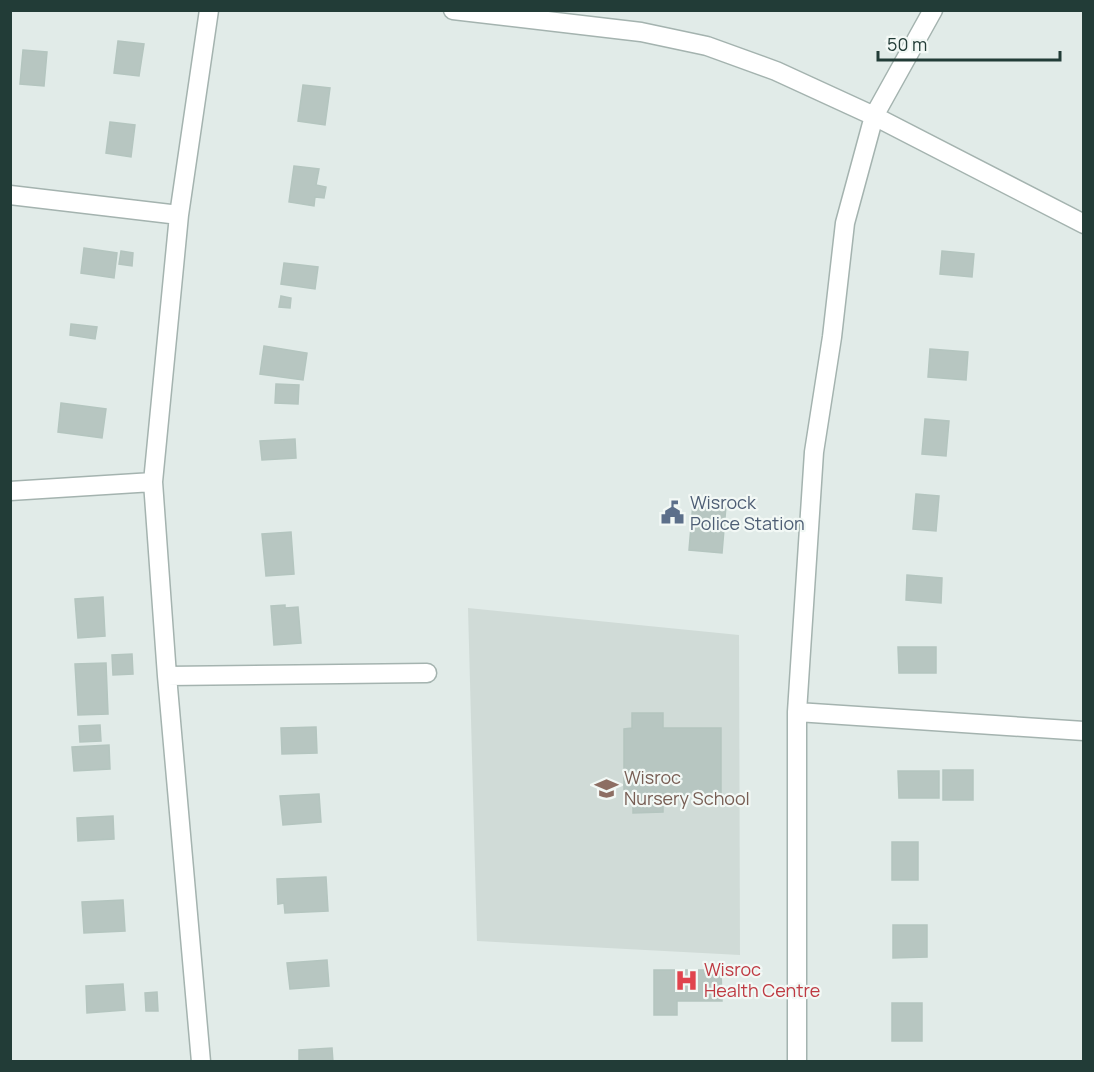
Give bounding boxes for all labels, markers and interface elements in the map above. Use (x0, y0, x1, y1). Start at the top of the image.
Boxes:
scale bar (878, 24, 1060, 62)
text: 50 m (887, 32, 927, 56)
place label: Wisrock Police Station (690, 490, 805, 535)
public building icon: Wisrock Police Station (659, 500, 685, 526)
place label: Wisroc Nursery School (624, 765, 750, 810)
school or university icon: Wisroc Nursery School (593, 775, 619, 801)
place label: Wisroc Health Centre (704, 957, 820, 1002)
hospital icon: Wisroc Health Centre (673, 967, 699, 993)

